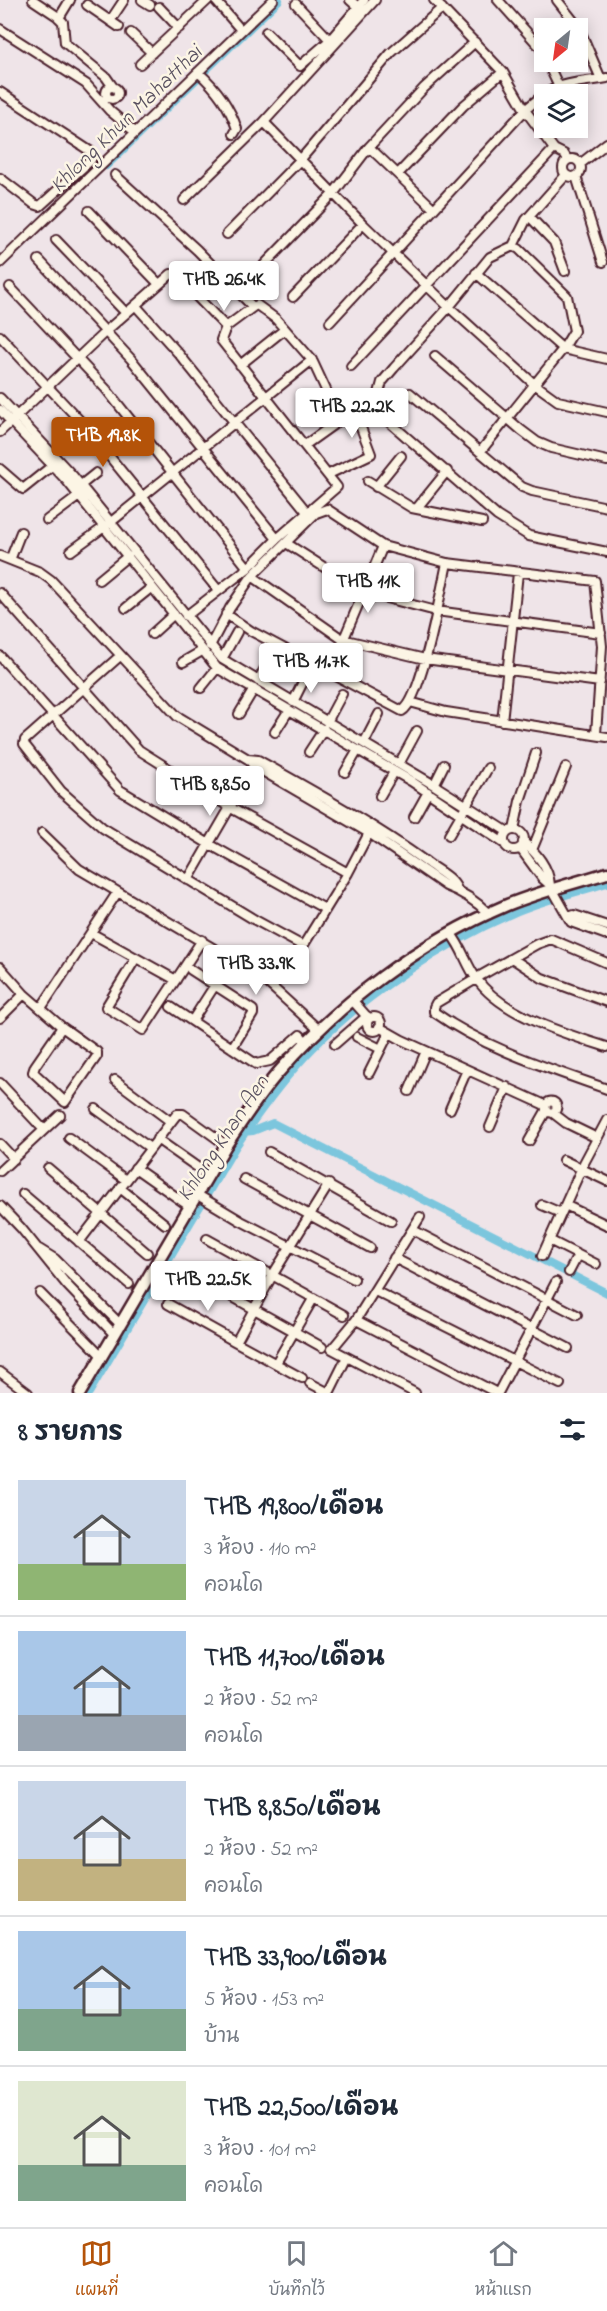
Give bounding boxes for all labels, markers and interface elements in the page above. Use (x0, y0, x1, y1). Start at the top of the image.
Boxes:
north arrow (534, 18, 588, 72)
map controls (534, 18, 588, 138)
water label: Khlong Khun Mahatthai (44, 37, 212, 201)
button: layers (534, 84, 588, 138)
pin: THB 26.4K (155, 261, 293, 312)
text: THB 26.4K (183, 266, 265, 295)
pin: THB 22.2K (283, 388, 421, 439)
text: THB 22.2K (309, 393, 395, 422)
pin: THB 19.8K (34, 417, 172, 468)
text: THB 19.8K (65, 422, 141, 451)
pin: THB 11K (313, 563, 423, 614)
text: THB 11K (336, 568, 400, 597)
pin: THB 11.7K (242, 643, 380, 694)
text: THB 11.7K (273, 648, 349, 677)
pin: THB 8,850 (141, 766, 279, 817)
text: THB 8,850 (170, 771, 250, 800)
pin: THB 33.9K (187, 945, 325, 996)
text: THB 33.9K (217, 950, 295, 979)
water label: Khlong Khan Aen (170, 1069, 279, 1209)
pin: THB 22.5K (139, 1261, 277, 1312)
text: THB 22.5K (165, 1266, 251, 1295)
icon: filters (556, 1413, 589, 1446)
text: 8 รายการ (18, 1415, 123, 1453)
text: THB 19,800/เดือน (204, 1489, 383, 1527)
icon: home (66, 1504, 138, 1576)
text: 3 ห้อง · 110 m² (204, 1535, 316, 1564)
text: คอนโด (204, 1572, 263, 1601)
text: THB 11,700/เดือน (204, 1640, 385, 1678)
icon: home (66, 1655, 138, 1727)
text: 2 ห้อง · 52 m² (204, 1686, 318, 1715)
text: คอนโด (204, 1723, 263, 1752)
text: THB 8,850/เดือน (204, 1790, 381, 1828)
icon: home (66, 1805, 138, 1877)
text: 2 ห้อง · 52 m² (204, 1836, 318, 1865)
text: คอนโด (204, 1873, 263, 1902)
text: THB 33,900/เดือน (204, 1940, 387, 1978)
icon: home (66, 1955, 138, 2027)
text: 5 ห้อง · 153 m² (204, 1986, 324, 2015)
text: บ้าน (204, 2023, 239, 2052)
text: THB 22,500/เดือน (204, 2090, 398, 2128)
icon: home (66, 2105, 138, 2177)
text: 3 ห้อง · 101 m² (204, 2136, 316, 2165)
text: คอนโด (204, 2173, 263, 2202)
tab: แผนที่ (75, 2237, 118, 2303)
tab: บันทึกไว้ (268, 2237, 325, 2303)
tab: หน้าแรก (475, 2237, 532, 2303)

